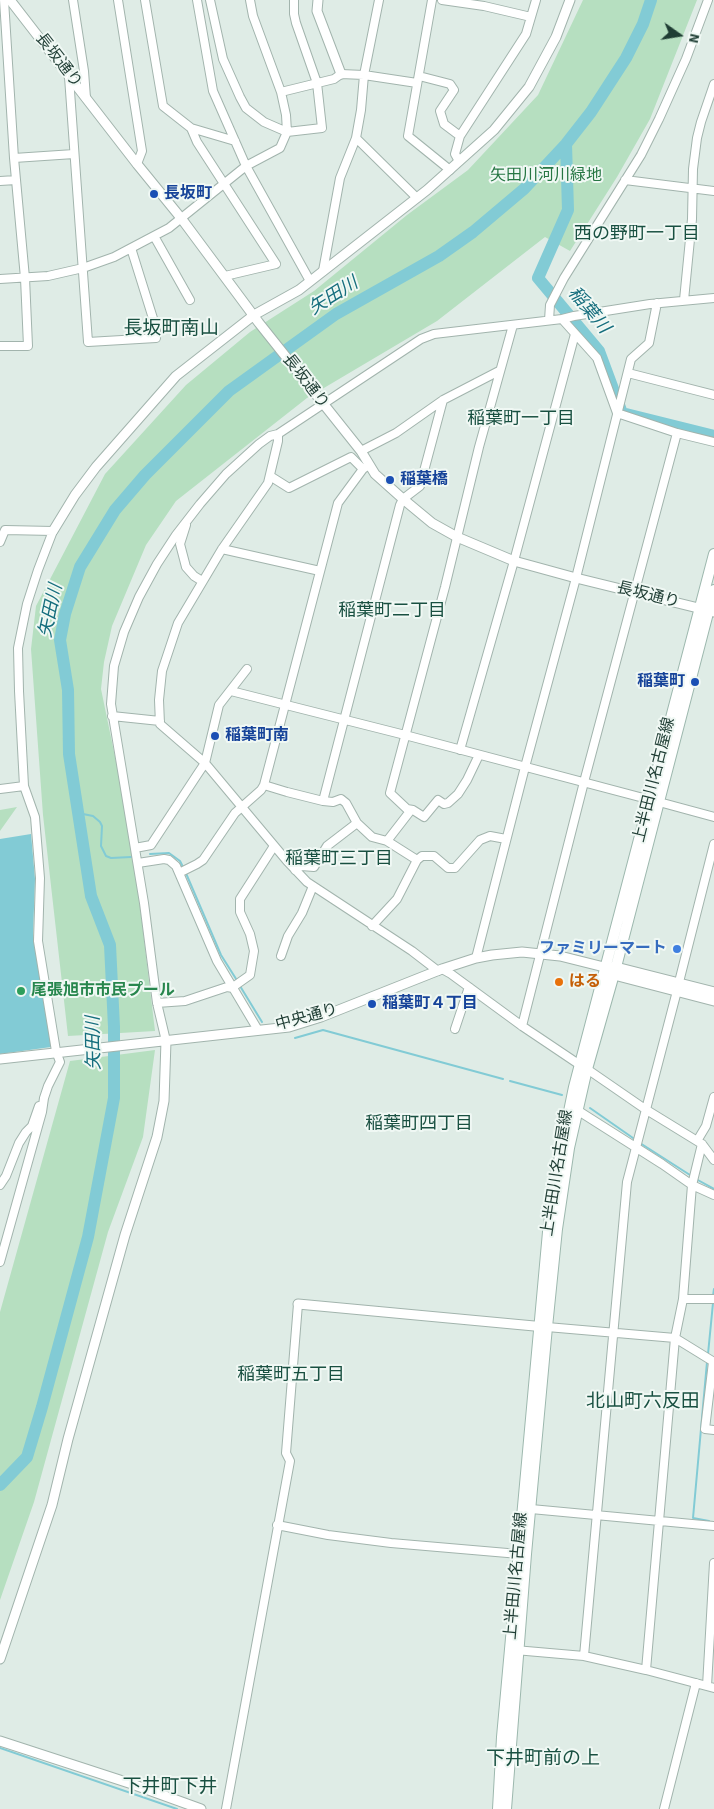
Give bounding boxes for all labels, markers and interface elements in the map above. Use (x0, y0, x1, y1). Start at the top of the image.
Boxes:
north arrow (654, 10, 704, 60)
street label: 長坂通り (31, 30, 85, 92)
text: N (683, 32, 704, 45)
park label: 矢田川河川緑地 (490, 166, 602, 186)
place label: 長坂町 (164, 184, 212, 204)
marker: 長坂町 (148, 188, 160, 200)
district label: 西の野町一丁目 (574, 224, 700, 246)
water label: 矢田川 (305, 274, 363, 320)
water label: 稲葉川 (562, 283, 614, 339)
district label: 長坂町南山 (124, 319, 218, 341)
street label: 長坂通り (278, 351, 332, 413)
district label: 稲葉町一丁目 (467, 409, 575, 431)
place label: 稲葉橋 (400, 470, 448, 490)
marker: 稲葉橋 (384, 474, 396, 486)
street label: 長坂通り (615, 579, 681, 613)
water label: 矢田川 (36, 582, 68, 640)
district label: 稲葉町二丁目 (338, 601, 446, 623)
place label: 稲葉町 (637, 672, 685, 692)
marker: 稲葉町 (689, 676, 701, 688)
street label: 上半田川名古屋線 (630, 716, 680, 844)
place label: 稲葉町南 (225, 726, 289, 746)
marker: 稲葉町南 (209, 730, 221, 742)
district label: 稲葉町三丁目 (285, 849, 393, 871)
place label: ファミリーマート (539, 939, 667, 959)
marker: ファミリーマート (671, 943, 683, 955)
place label: はる (569, 972, 601, 992)
marker: はる (553, 976, 565, 988)
place label: 尾張旭市市民プール (31, 981, 175, 1001)
marker: 尾張旭市市民プール (15, 985, 27, 997)
place label: 稲葉町４丁目 (382, 994, 478, 1014)
marker: 稲葉町４丁目 (366, 998, 378, 1010)
street label: 中央通り (274, 1000, 340, 1036)
water label: 矢田川 (84, 1016, 106, 1070)
street label: 上半田川名古屋線 (539, 1108, 577, 1238)
district label: 稲葉町四丁目 (365, 1114, 473, 1136)
district label: 稲葉町五丁目 (237, 1365, 345, 1387)
district label: 北山町六反田 (586, 1392, 700, 1414)
street label: 上半田川名古屋線 (502, 1511, 532, 1641)
district label: 下井町前の上 (486, 1749, 600, 1771)
district label: 下井町下井 (123, 1777, 217, 1799)

